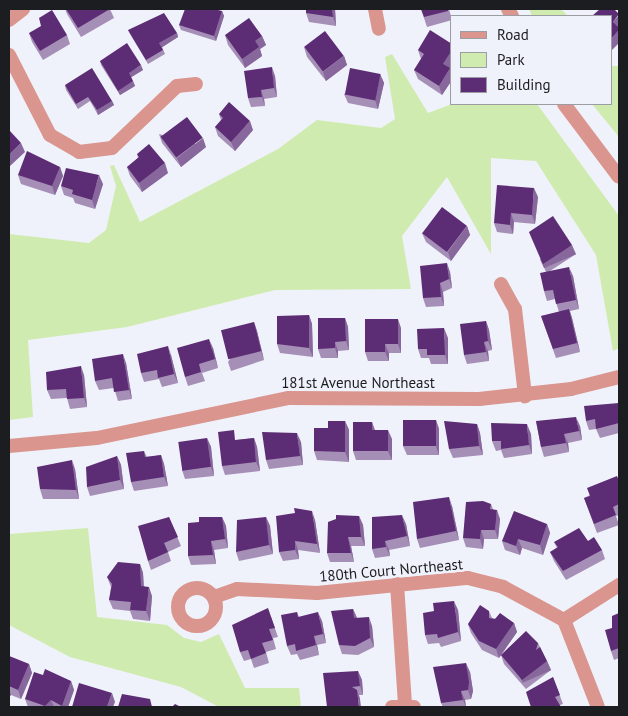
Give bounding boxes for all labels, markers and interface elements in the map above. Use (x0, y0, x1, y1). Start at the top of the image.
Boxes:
legend (450, 15, 613, 105)
text: Road (497, 25, 529, 44)
text: Park (497, 50, 525, 69)
text: Building (497, 75, 551, 94)
street label: 181st Avenue Northeast (281, 374, 435, 392)
street label: 180th Court Northeast (318, 555, 464, 585)

